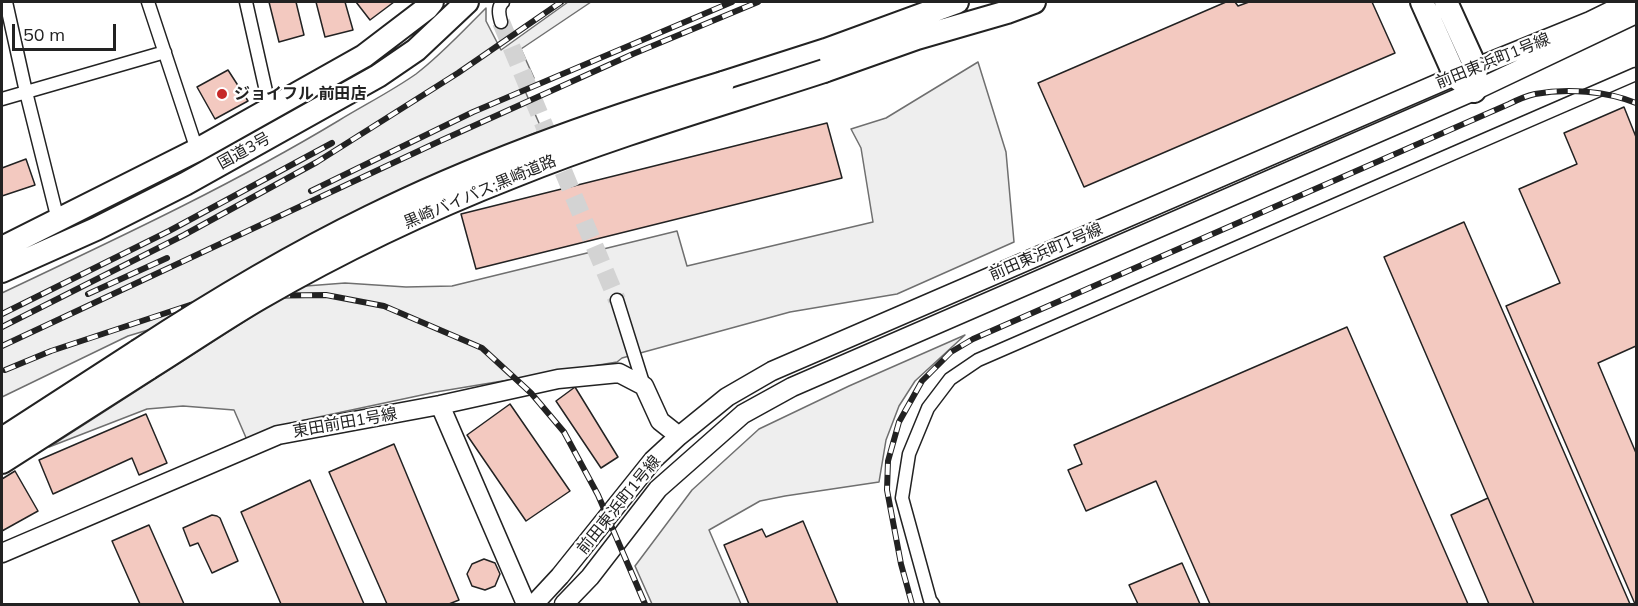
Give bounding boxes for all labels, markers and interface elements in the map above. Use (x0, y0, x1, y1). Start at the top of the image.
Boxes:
scale bar (15, 12, 118, 50)
text: 50 m (23, 23, 65, 46)
street label: 前田東浜町1号線 (1433, 29, 1553, 93)
place label: ジョイフル 前田店 (234, 84, 366, 104)
marker: ジョイフル 前田店 (215, 87, 229, 101)
street label: 国道3号 (214, 129, 274, 173)
street label: 黒崎バイパス;黒崎道路 (401, 151, 559, 233)
street label: 前田東浜町1号線 (986, 219, 1106, 285)
street label: 東田前田1号線 (291, 404, 399, 442)
street label: 前田東浜町1号線 (573, 452, 665, 558)

